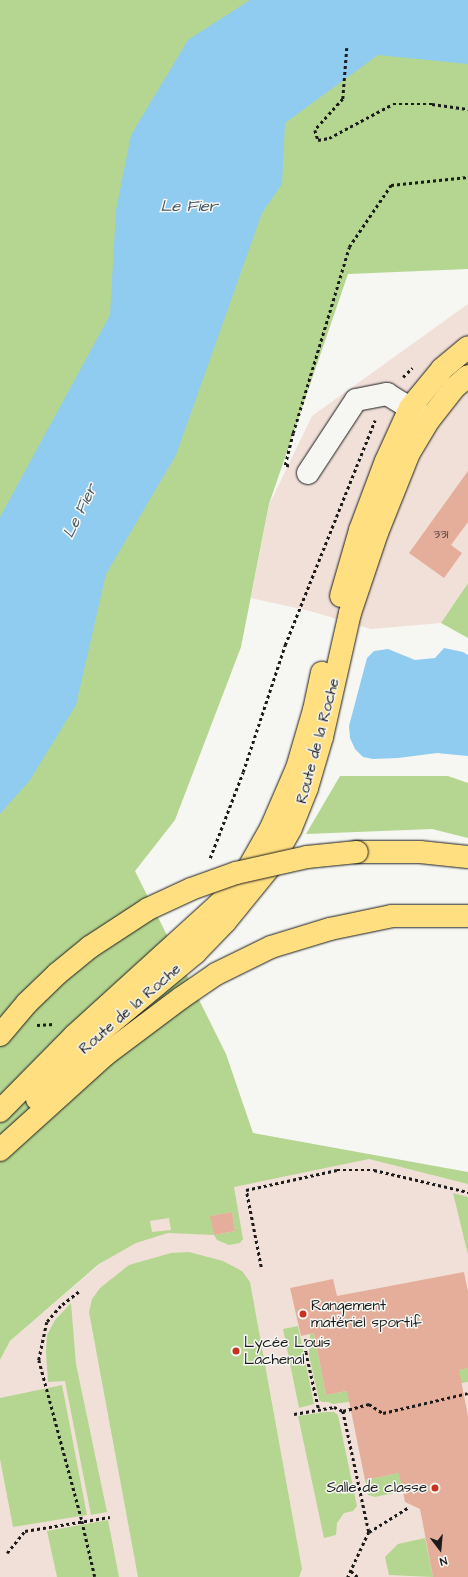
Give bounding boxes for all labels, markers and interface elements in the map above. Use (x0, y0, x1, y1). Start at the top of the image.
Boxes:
water label: Le Fier (160, 196, 218, 216)
water label: Le Fier (59, 481, 101, 541)
house number: 331 (434, 526, 448, 542)
street label: Route de la Roche (293, 676, 343, 806)
street label: Route de la Roche (75, 960, 185, 1058)
place label: Rangement matériel sportif (311, 1296, 421, 1331)
marker: Rangement matériel sportif (298, 1309, 308, 1319)
place label: Lycée Louis Lachenal (244, 1333, 331, 1368)
marker: Lycée Louis Lachenal (231, 1346, 241, 1356)
place label: Salle de classe (326, 1479, 427, 1497)
marker: Salle de classe (430, 1483, 440, 1493)
north arrow (420, 1529, 460, 1569)
text: N (438, 1553, 449, 1569)

